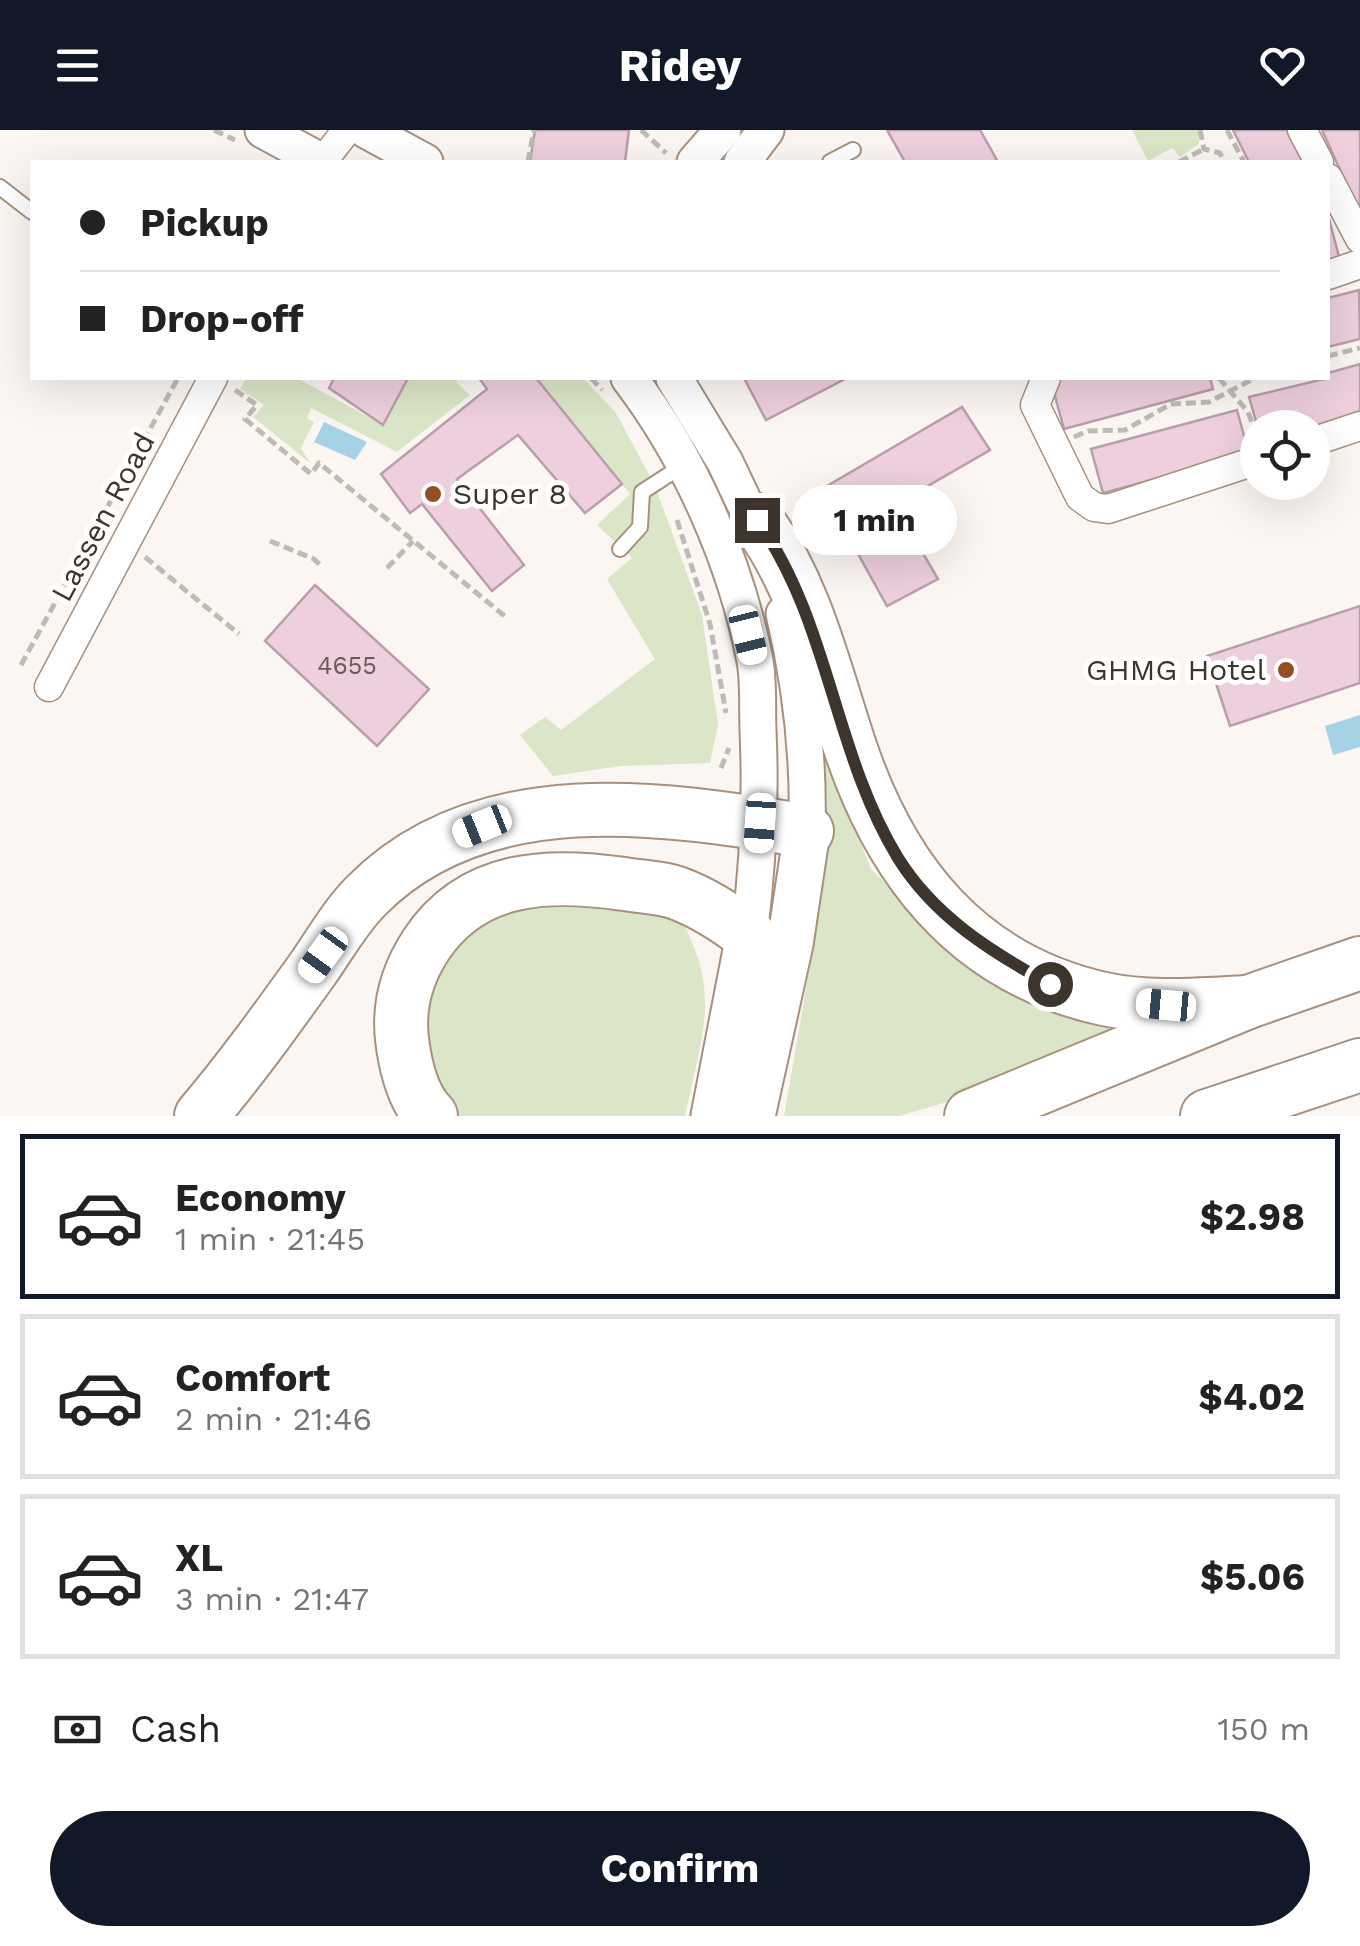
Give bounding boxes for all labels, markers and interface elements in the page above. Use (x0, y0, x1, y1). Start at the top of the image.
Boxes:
icon: menu (50, 38, 105, 93)
icon: heart (1255, 38, 1310, 93)
text: Ridey (619, 39, 741, 92)
text: Pickup (140, 201, 269, 245)
text: Drop-off (140, 297, 304, 341)
map controls (1240, 410, 1330, 500)
button: locate (1240, 410, 1330, 500)
street label: Lassen Road (43, 426, 162, 607)
place label: Super 8 (453, 476, 567, 511)
marker: Super 8 (422, 483, 444, 505)
callout: 1 min (792, 485, 957, 555)
route end (735, 498, 780, 543)
text: 1 min (833, 501, 916, 539)
car (726, 602, 770, 668)
house number: 4655 (317, 651, 377, 680)
place label: GHMG Hotel (1086, 652, 1266, 687)
marker: GHMG Hotel (1275, 659, 1297, 681)
car (743, 792, 777, 854)
car (449, 801, 515, 851)
car (293, 922, 353, 988)
route start (1028, 962, 1073, 1007)
car (1135, 987, 1197, 1023)
icon: car (55, 1172, 145, 1262)
text: Economy (175, 1176, 346, 1220)
text: $2.98 (1200, 1195, 1305, 1239)
text: 1 min · 21:45 (175, 1220, 365, 1258)
icon: car (55, 1352, 145, 1442)
text: Comfort (175, 1356, 330, 1400)
text: $4.02 (1198, 1375, 1305, 1419)
text: 2 min · 21:46 (175, 1400, 372, 1438)
icon: car (55, 1532, 145, 1622)
text: XL (175, 1536, 223, 1580)
text: $5.06 (1200, 1555, 1305, 1599)
text: 3 min · 21:47 (175, 1580, 369, 1618)
icon: cash (50, 1702, 105, 1757)
text: Cash (130, 1707, 221, 1751)
text: 150 m (1218, 1710, 1310, 1748)
button: Confirm (50, 1811, 1310, 1926)

